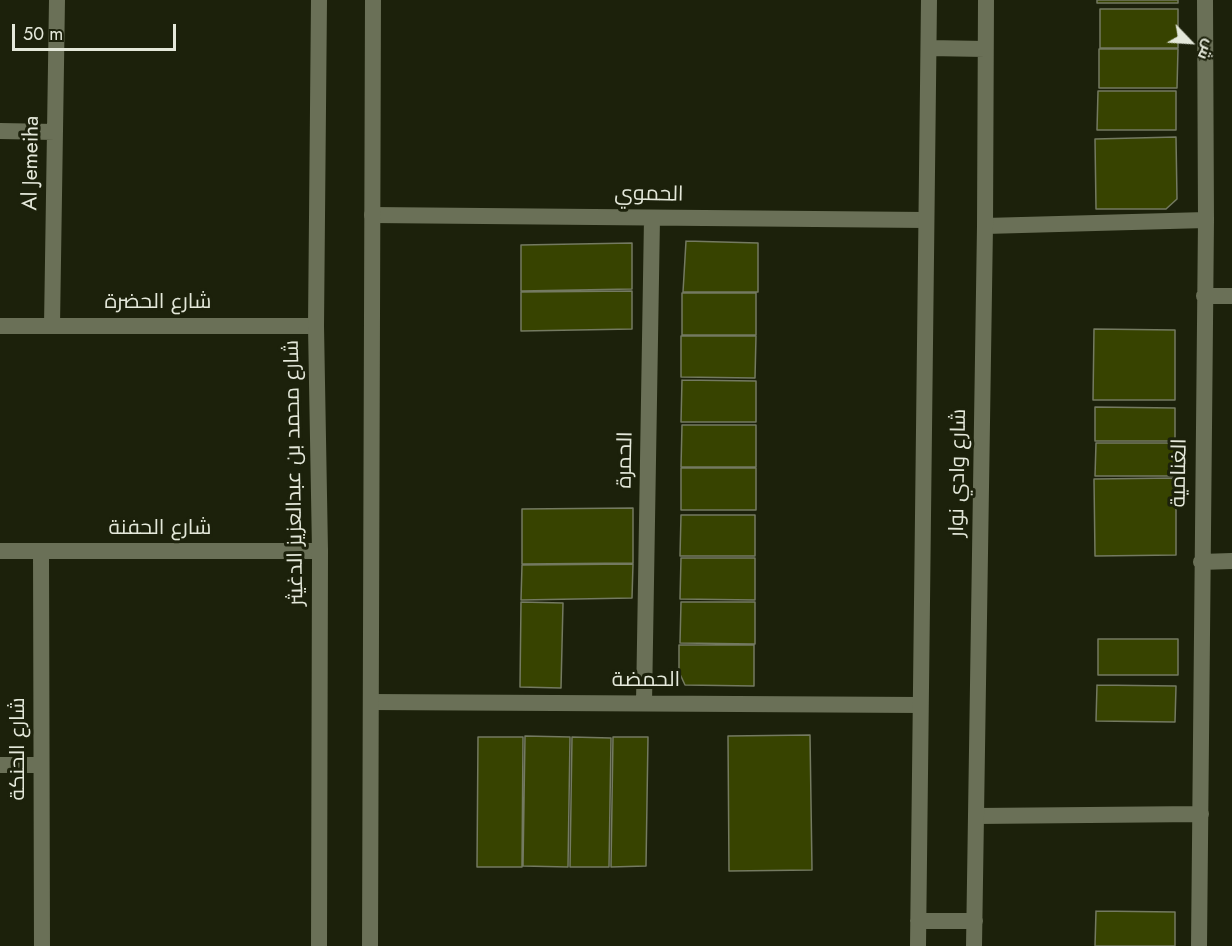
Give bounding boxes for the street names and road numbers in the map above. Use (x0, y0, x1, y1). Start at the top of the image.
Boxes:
street label: Al Jemeiha (19, 115, 45, 211)
street label: الحموي (614, 182, 684, 208)
street label: شارع الحضرة (105, 290, 211, 316)
street label: شارع محمد بن عبدالعزيز الدغيثر (280, 340, 310, 606)
street label: شارع وادي نوار (945, 409, 973, 537)
street label: الحمرة (613, 431, 639, 489)
street label: الغنامية (1167, 438, 1193, 508)
street label: شارع الحفنة (109, 516, 211, 542)
street label: الحمضة (612, 668, 680, 694)
street label: شارع الحنكة (6, 697, 32, 801)

